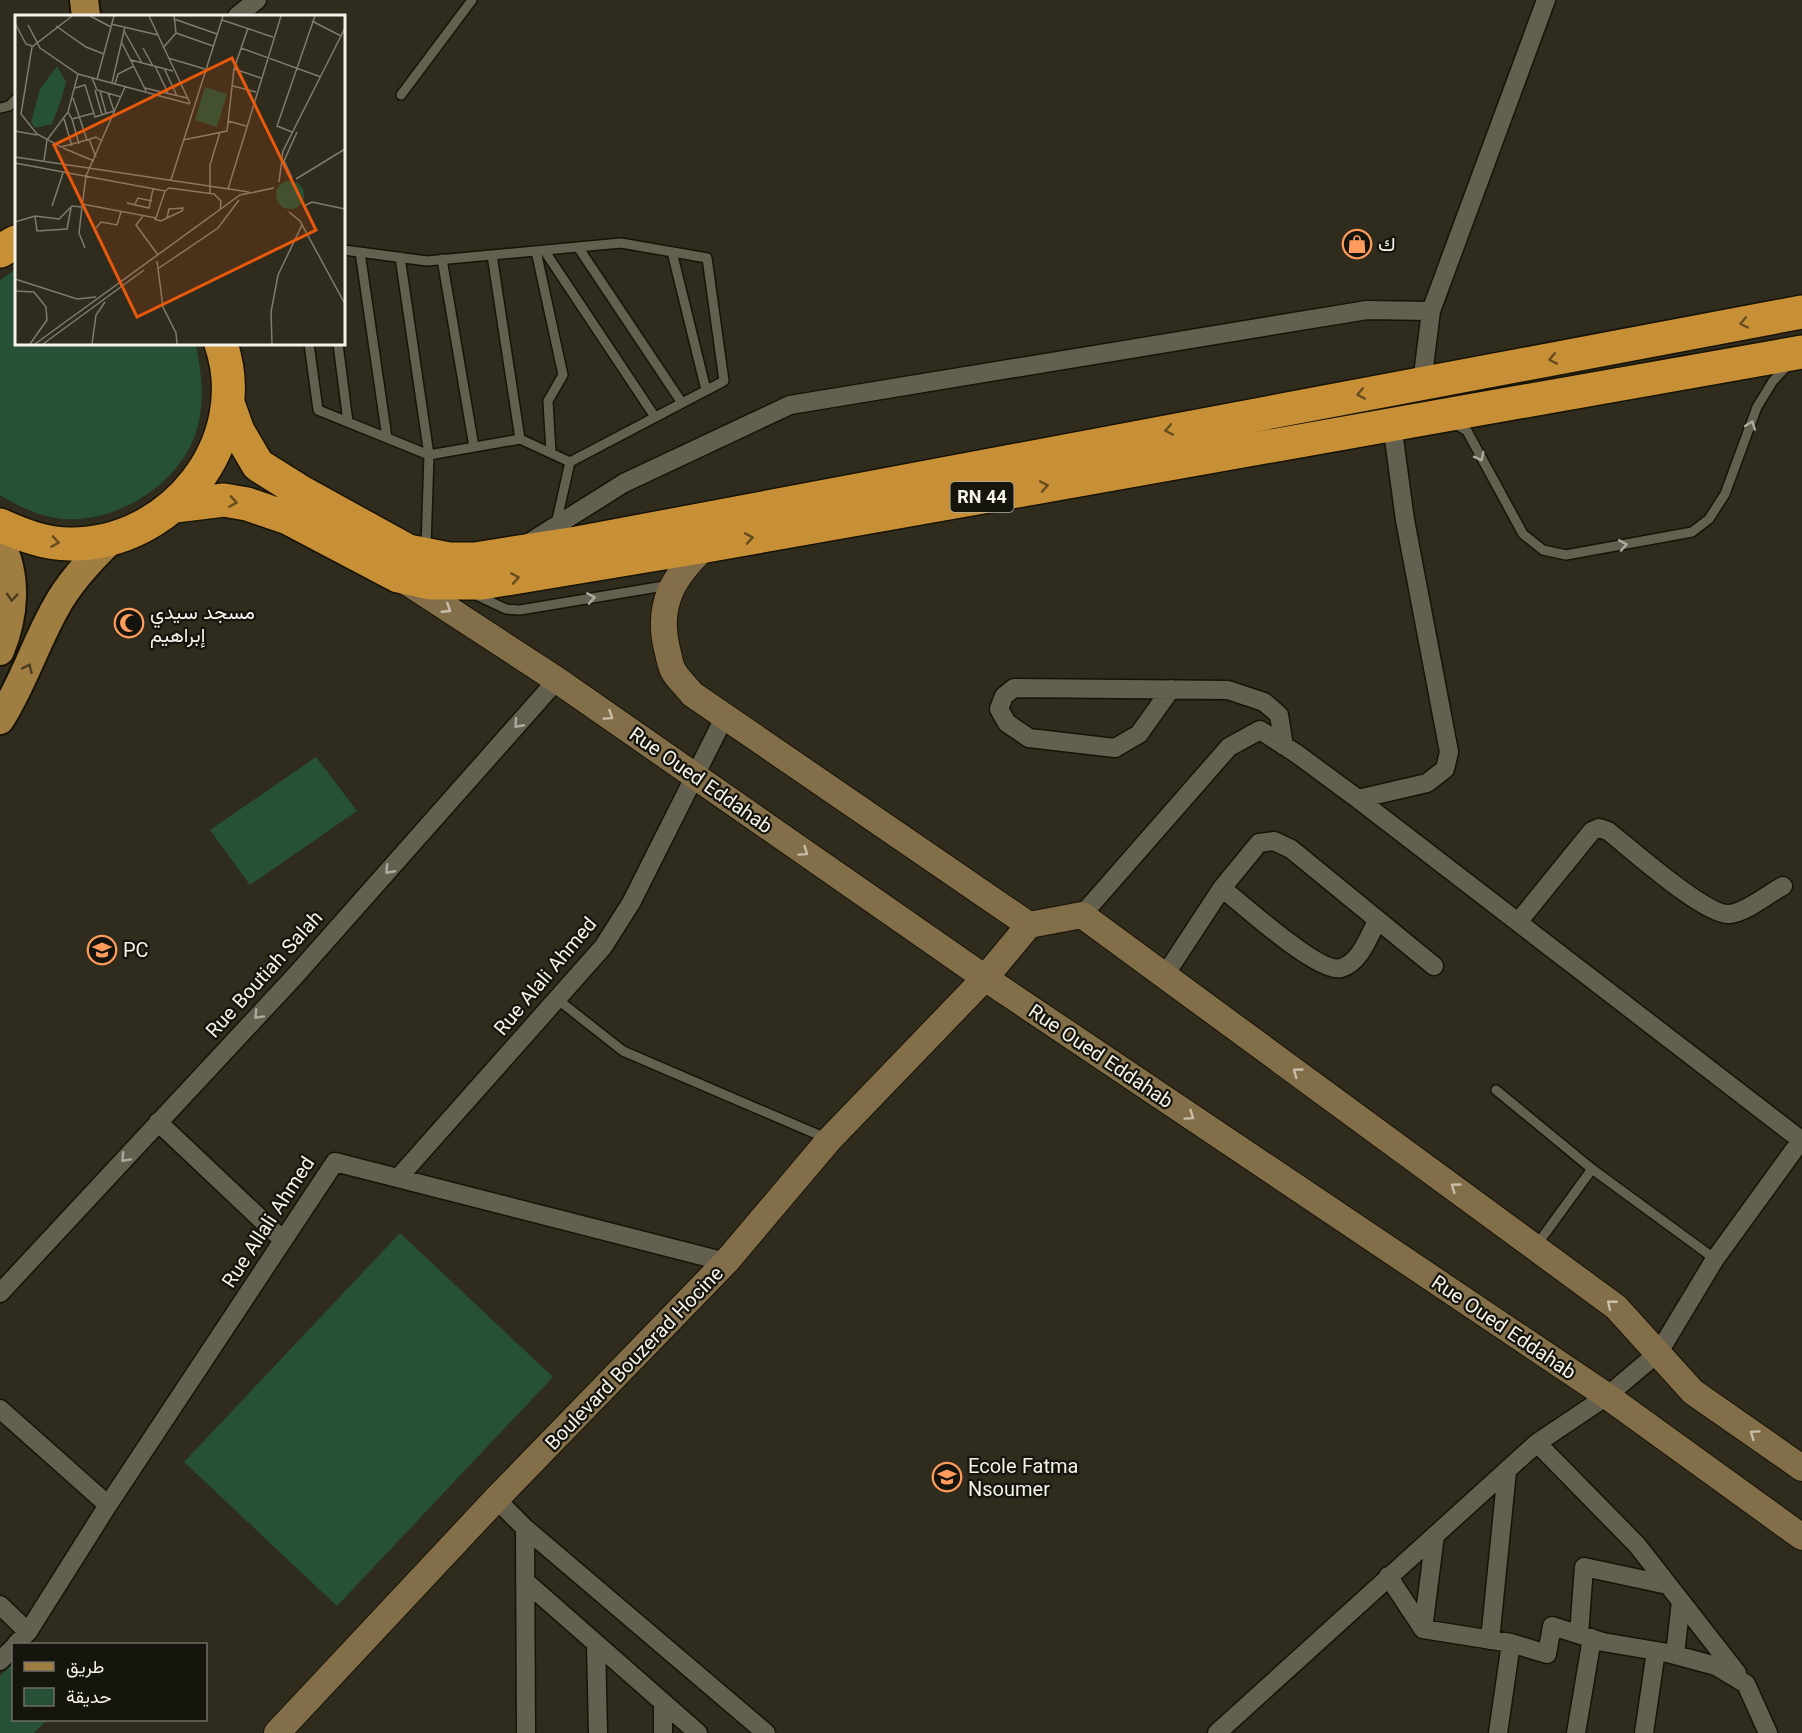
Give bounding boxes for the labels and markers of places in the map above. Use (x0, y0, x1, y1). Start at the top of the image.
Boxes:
shop icon: ك (1341, 228, 1373, 260)
place label: ك (1378, 230, 1396, 262)
place label: مسجد سيدي إبراهيم (150, 598, 255, 653)
mosque icon: مسجد سيدي إبراهيم (113, 607, 145, 639)
school or university icon: PC (86, 934, 118, 966)
place label: PC (123, 936, 149, 968)
place label: Ecole Fatma Nsoumer (968, 1452, 1078, 1507)
school or university icon: Ecole Fatma Nsoumer (931, 1461, 963, 1493)

